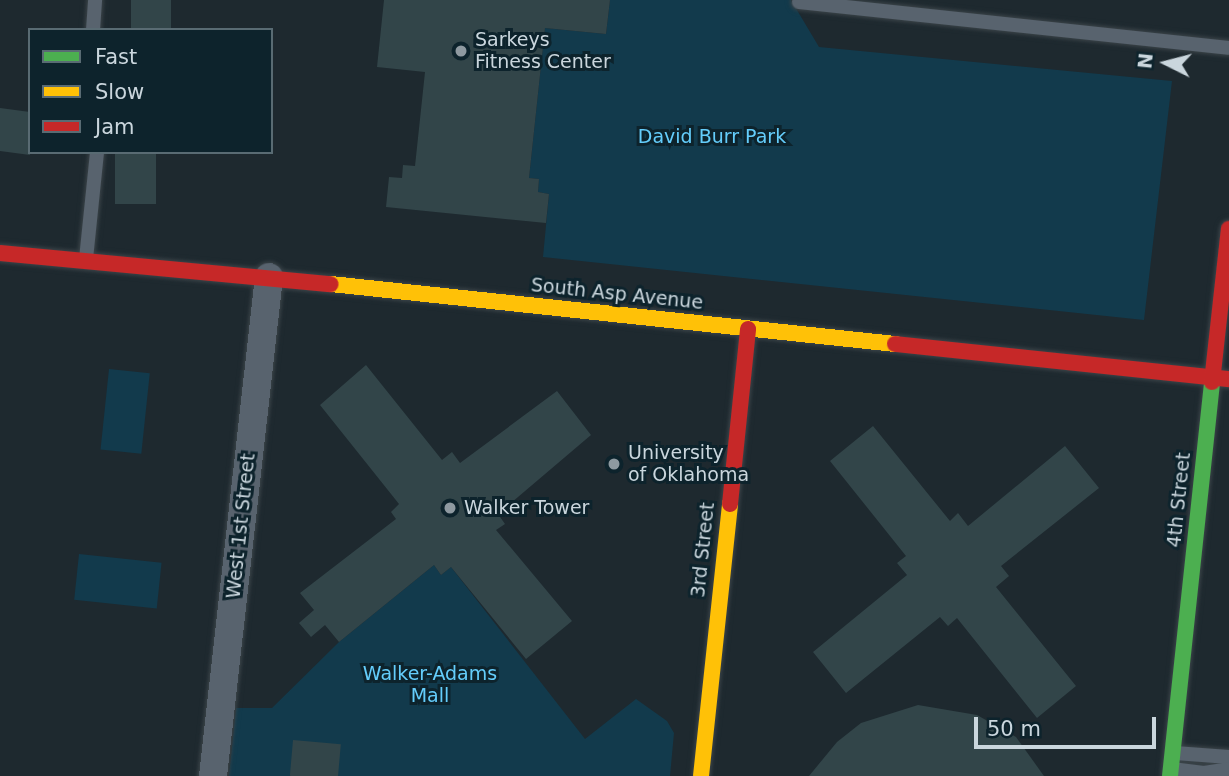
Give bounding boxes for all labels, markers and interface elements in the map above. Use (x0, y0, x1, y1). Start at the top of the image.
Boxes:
legend (28, 28, 273, 154)
north arrow (1131, 28, 1201, 98)
place label: Sarkeys Fitness Center (475, 29, 611, 73)
marker: Sarkeys Fitness Center (453, 43, 469, 59)
text: Fast (95, 45, 137, 69)
text: N (1133, 52, 1157, 70)
text: Slow (95, 80, 144, 104)
text: Jam (95, 115, 135, 139)
park label: David Burr Park (638, 126, 786, 148)
street label: South Asp Avenue (530, 274, 704, 314)
place label: University of Oklahoma (628, 442, 749, 486)
street label: 4th Street (1163, 451, 1195, 549)
street label: West 1st Street (222, 452, 260, 600)
marker: University of Oklahoma (606, 456, 622, 472)
place label: Walker Tower (464, 497, 589, 519)
marker: Walker Tower (442, 500, 458, 516)
street label: 3rd Street (687, 501, 719, 599)
park label: Walker-Adams Mall (363, 663, 497, 707)
scale bar (977, 702, 1159, 746)
text: 50 m (987, 717, 1041, 741)

